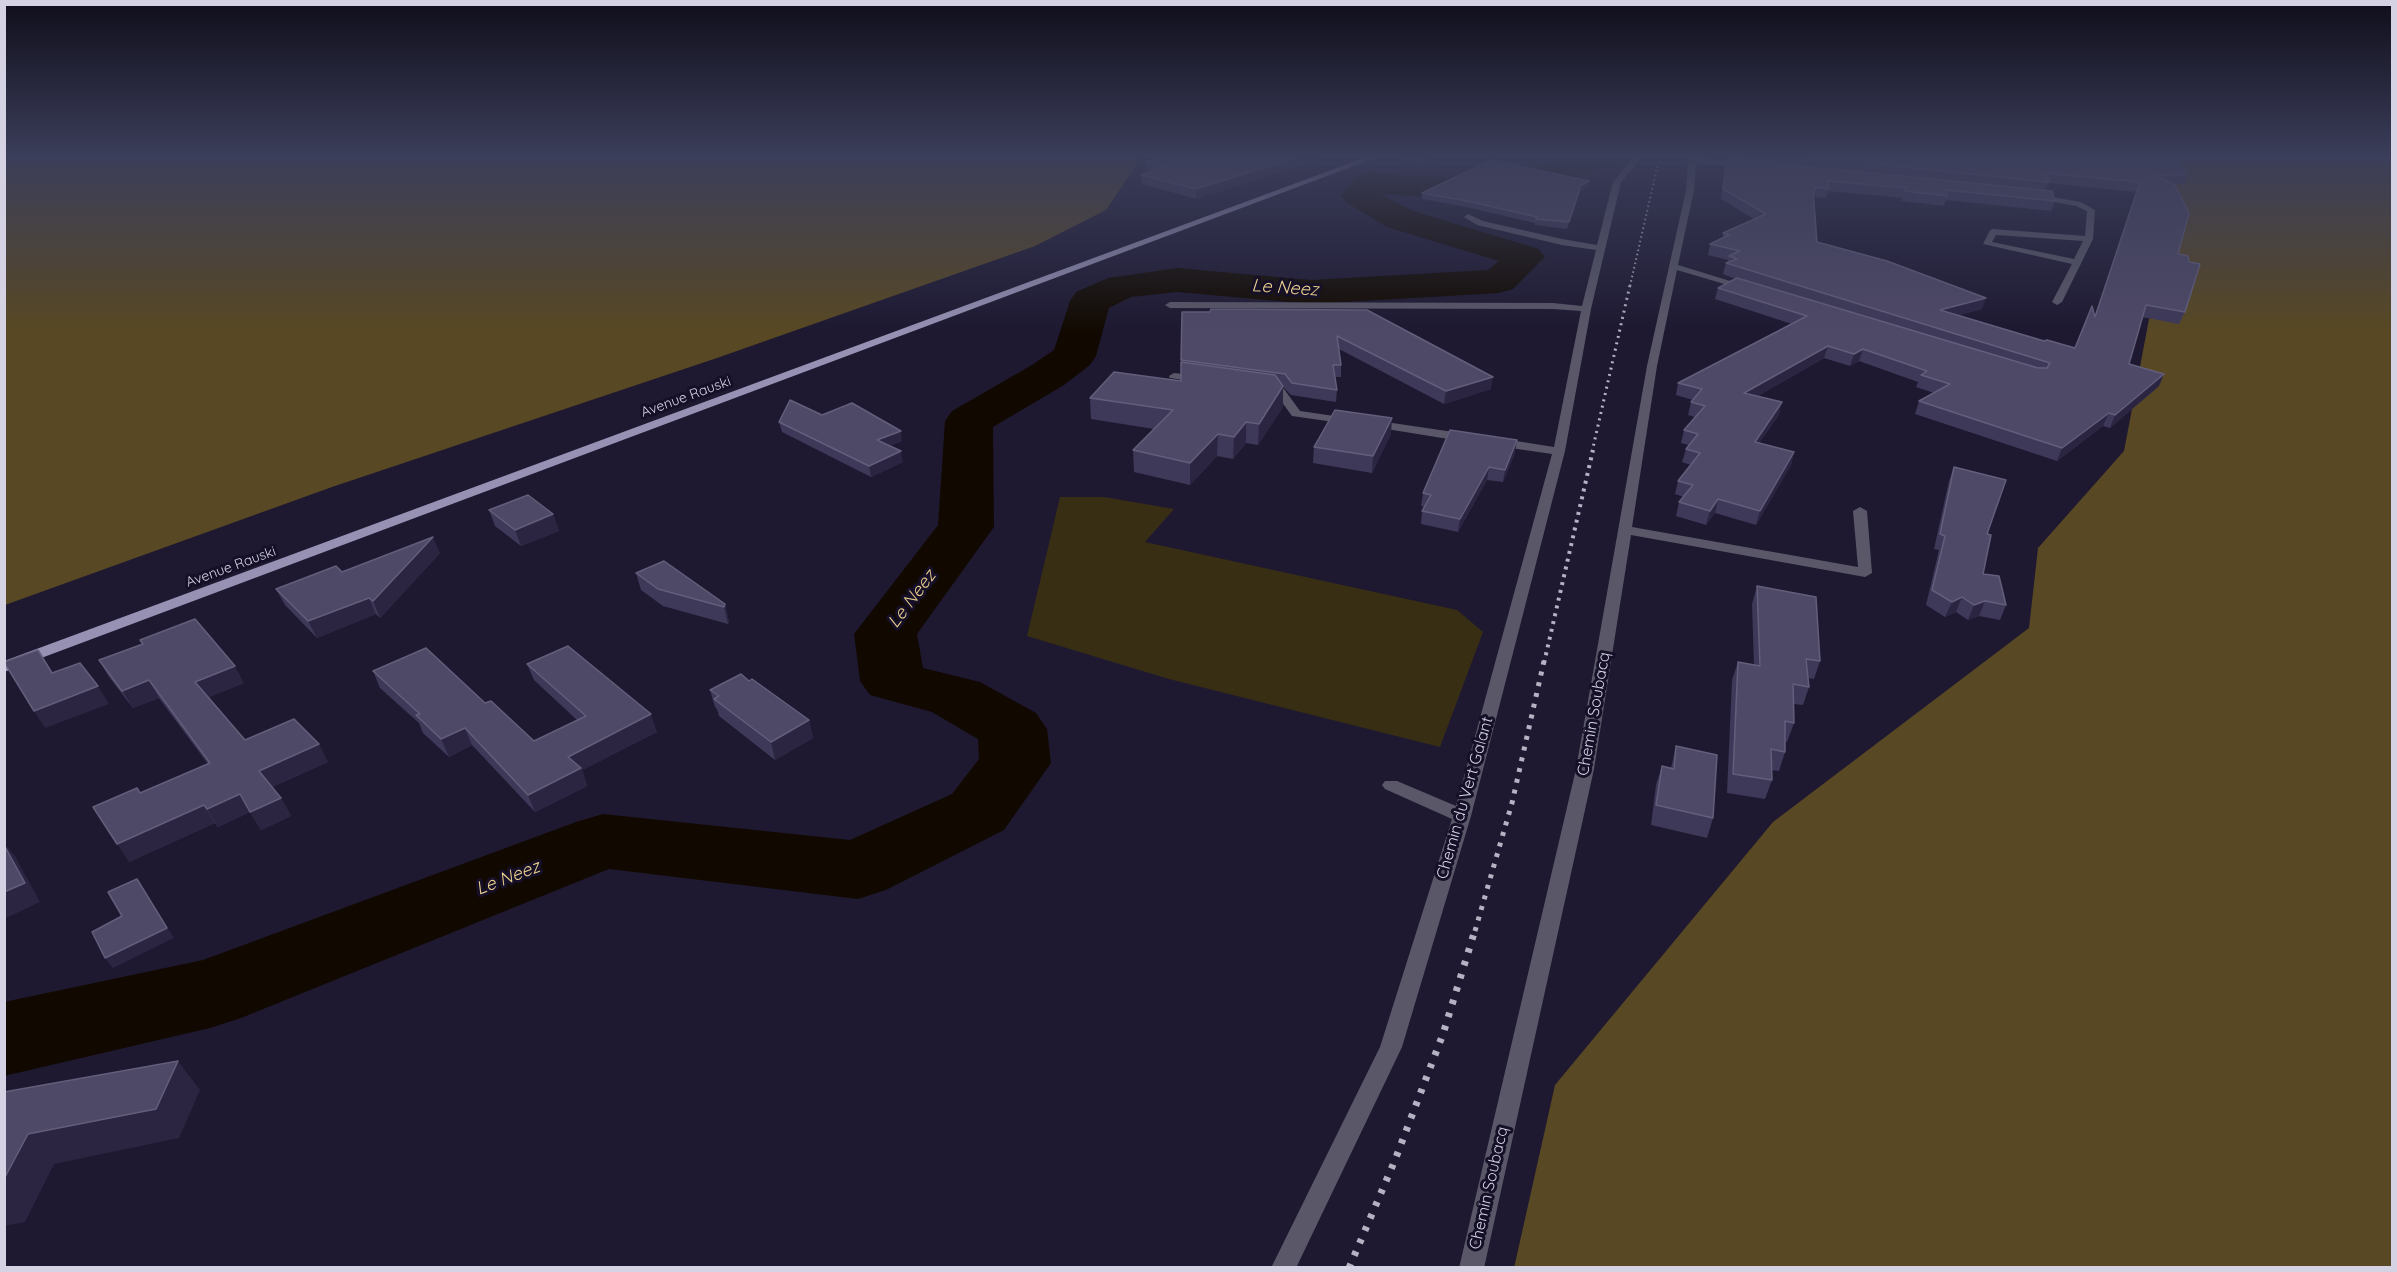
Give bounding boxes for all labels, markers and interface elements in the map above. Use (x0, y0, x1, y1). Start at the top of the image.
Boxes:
water label: Le Neez (1251, 275, 1319, 301)
street label: Avenue Rauski (639, 373, 733, 421)
street label: Avenue Rauski (184, 543, 278, 591)
water label: Le Neez (883, 566, 941, 632)
street label: Chemin Soubacq (1574, 651, 1614, 777)
street label: Chemin du Vert Galant (1433, 715, 1497, 881)
water label: Le Neez (473, 856, 543, 900)
street label: Chemin Soubacq (1466, 1125, 1512, 1251)

